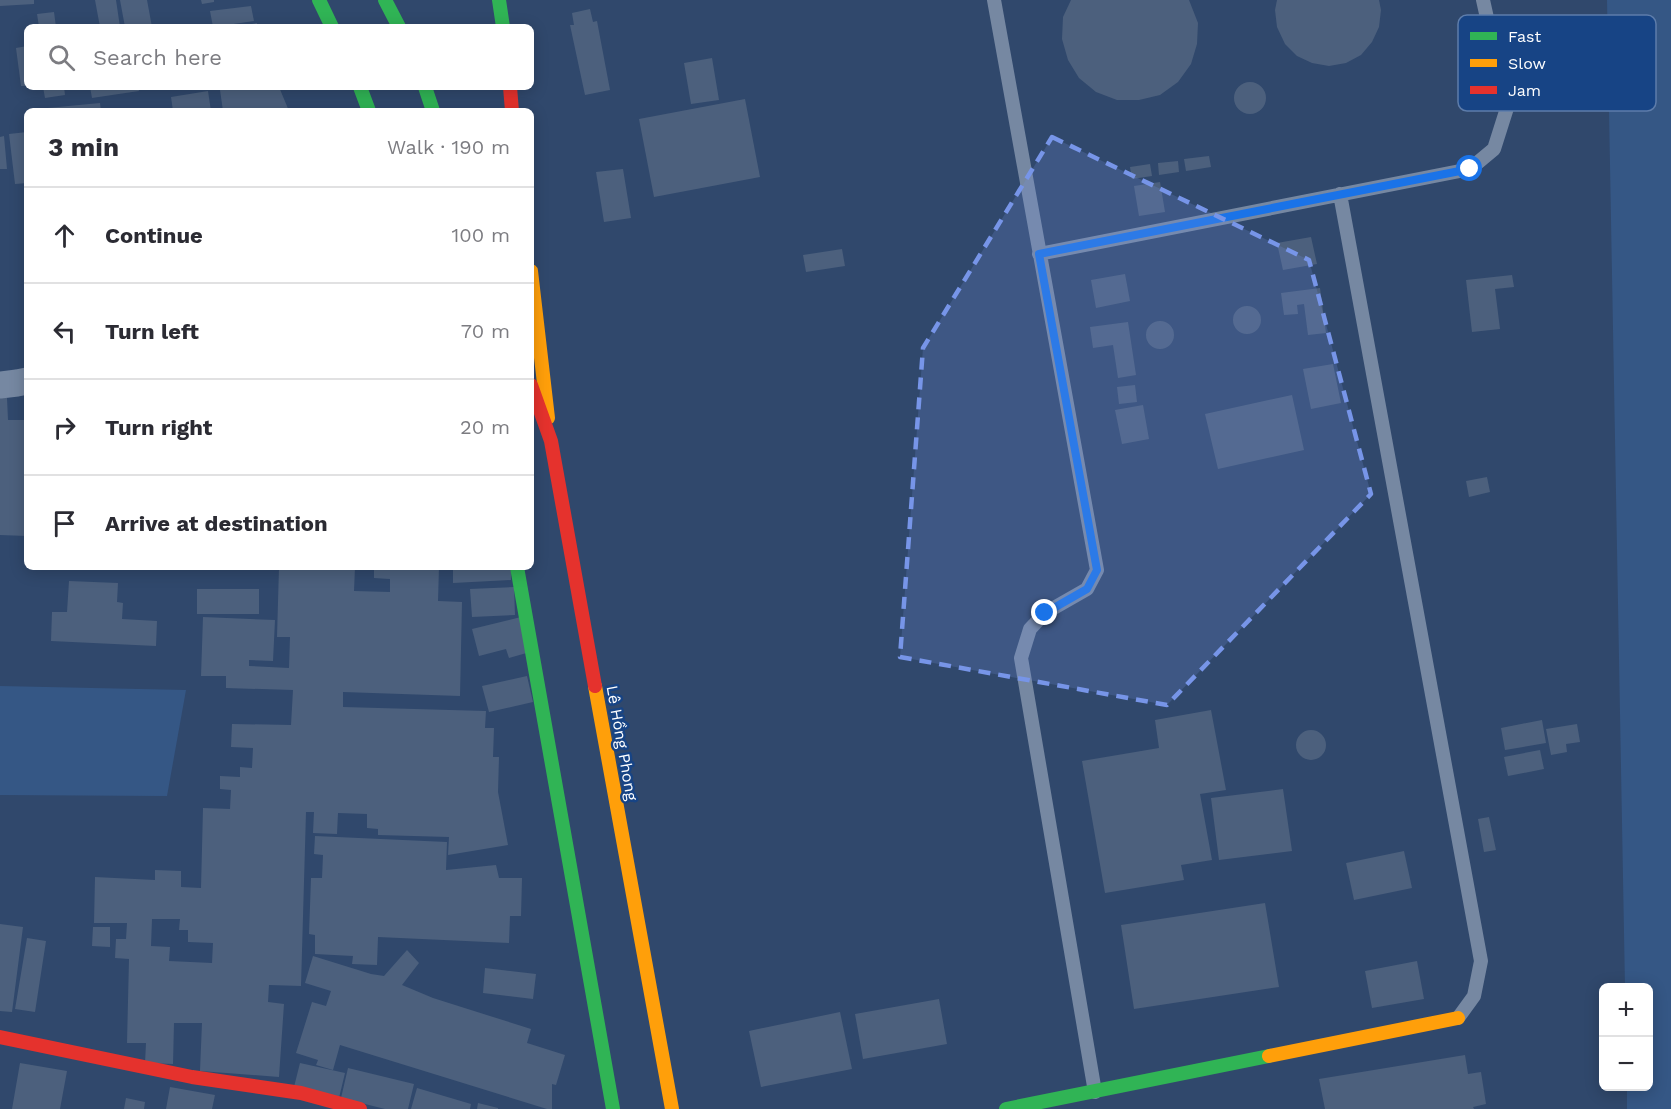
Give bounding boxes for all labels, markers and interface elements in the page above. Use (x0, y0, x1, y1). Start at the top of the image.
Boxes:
legend (1458, 15, 1656, 111)
search box (24, 24, 534, 90)
text: Fast (1508, 27, 1541, 46)
icon: search (45, 41, 78, 74)
text: Search here (93, 45, 222, 70)
text: Slow (1508, 54, 1546, 73)
text: Jam (1508, 81, 1541, 100)
text: 3 min (48, 132, 119, 162)
text: Walk · 190 m (387, 135, 510, 159)
route start (1456, 155, 1482, 181)
icon: ahead (48, 219, 81, 252)
text: Continue (105, 223, 203, 248)
text: 100 m (451, 223, 510, 247)
icon: left (48, 315, 81, 348)
text: Turn left (105, 319, 199, 344)
text: 70 m (461, 319, 510, 343)
icon: right (48, 411, 81, 444)
text: Turn right (105, 415, 212, 440)
text: 20 m (460, 415, 510, 439)
icon: arrive (48, 507, 81, 540)
text: Arrive at destination (105, 511, 328, 536)
route end (1031, 599, 1057, 625)
street label: Lê Hồng Phong (603, 684, 642, 803)
map controls (1599, 983, 1653, 1091)
button: + (1599, 983, 1653, 1037)
button: − (1599, 1037, 1653, 1091)

